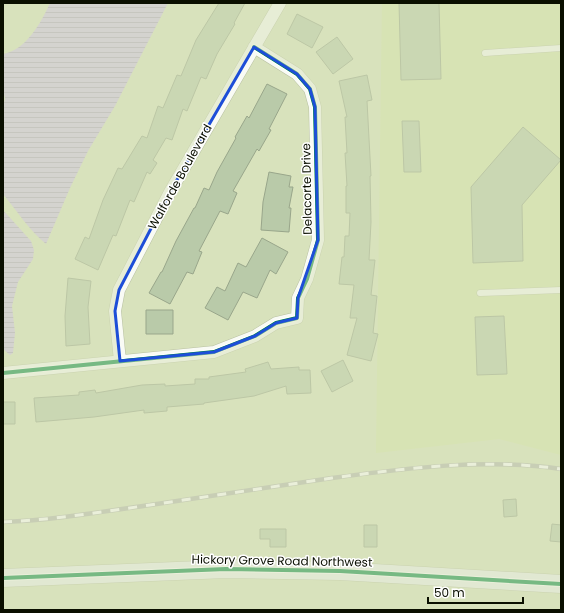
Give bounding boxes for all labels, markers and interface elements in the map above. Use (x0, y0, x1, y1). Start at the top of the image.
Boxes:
street label: Walforde Boulevard (143, 121, 216, 233)
street label: Delacorte Drive (297, 143, 316, 235)
street label: Hickory Grove Road Northwest (192, 550, 372, 571)
scale bar (428, 579, 523, 605)
text: 50 m (434, 584, 465, 601)

